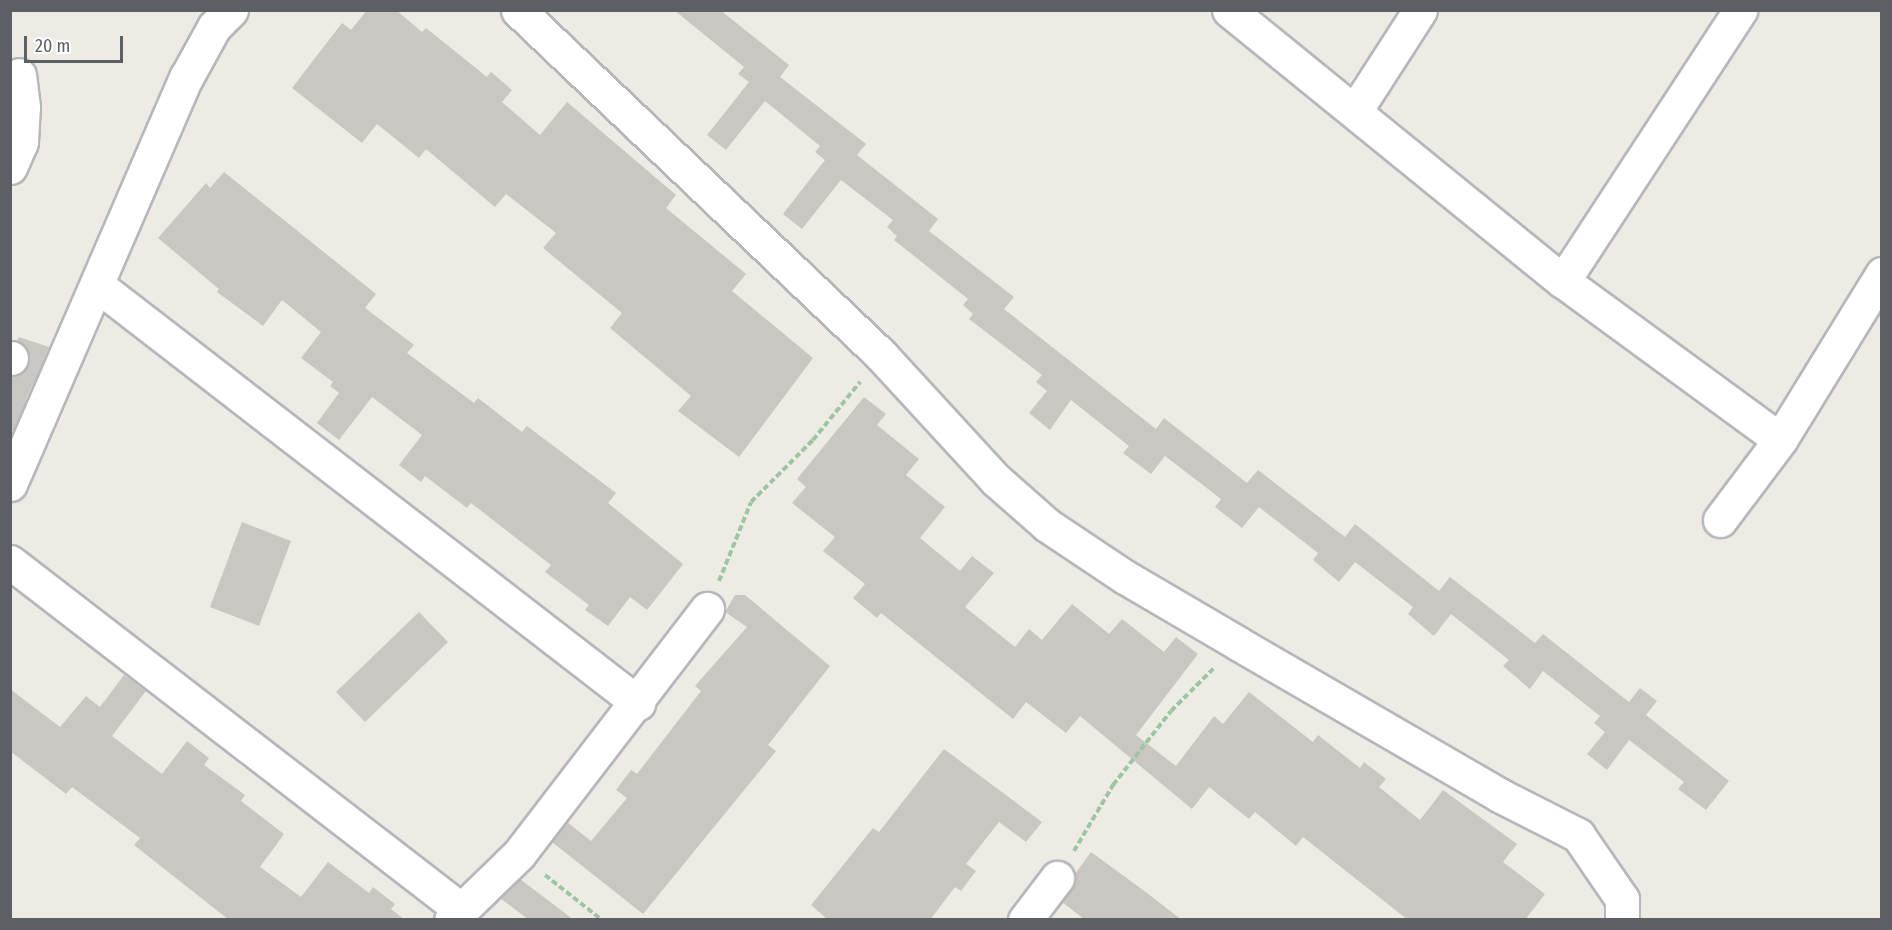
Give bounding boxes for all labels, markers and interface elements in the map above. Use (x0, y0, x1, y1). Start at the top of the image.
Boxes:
scale bar (27, 24, 126, 62)
text: 20 m (35, 35, 70, 57)

